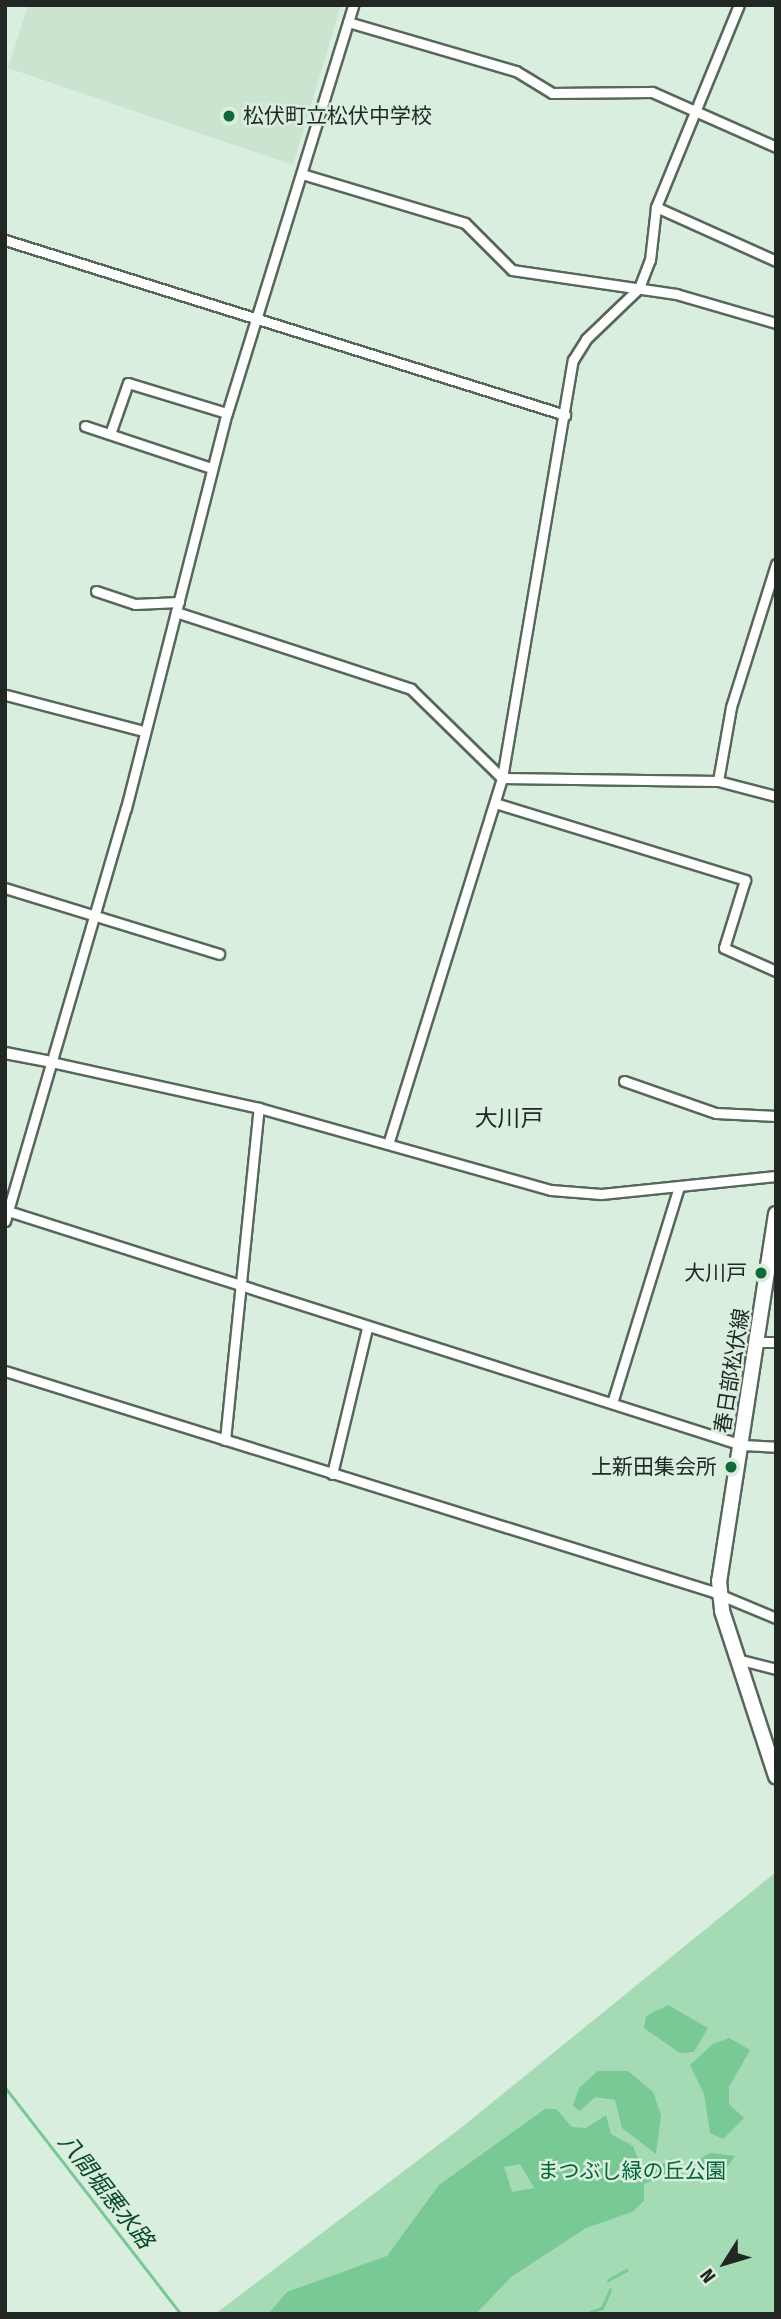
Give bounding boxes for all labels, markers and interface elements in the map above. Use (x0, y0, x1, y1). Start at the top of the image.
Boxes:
place label: 松伏町立松伏中学校 (243, 103, 432, 129)
marker: 松伏町立松伏中学校 (221, 108, 237, 124)
district label: 大川戸 (475, 1104, 543, 1132)
place label: 大川戸 (684, 1260, 747, 1286)
marker: 大川戸 (753, 1265, 769, 1281)
street label: 春日部松伏線 (710, 1307, 754, 1435)
place label: 上新田集会所 (591, 1454, 717, 1480)
marker: 上新田集会所 (723, 1459, 739, 1475)
water label: 八間堀悪水路 (53, 2128, 159, 2254)
park label: まつぶし緑の丘公園 (538, 2158, 726, 2184)
north arrow (690, 2228, 760, 2298)
text: N (695, 2264, 720, 2287)

